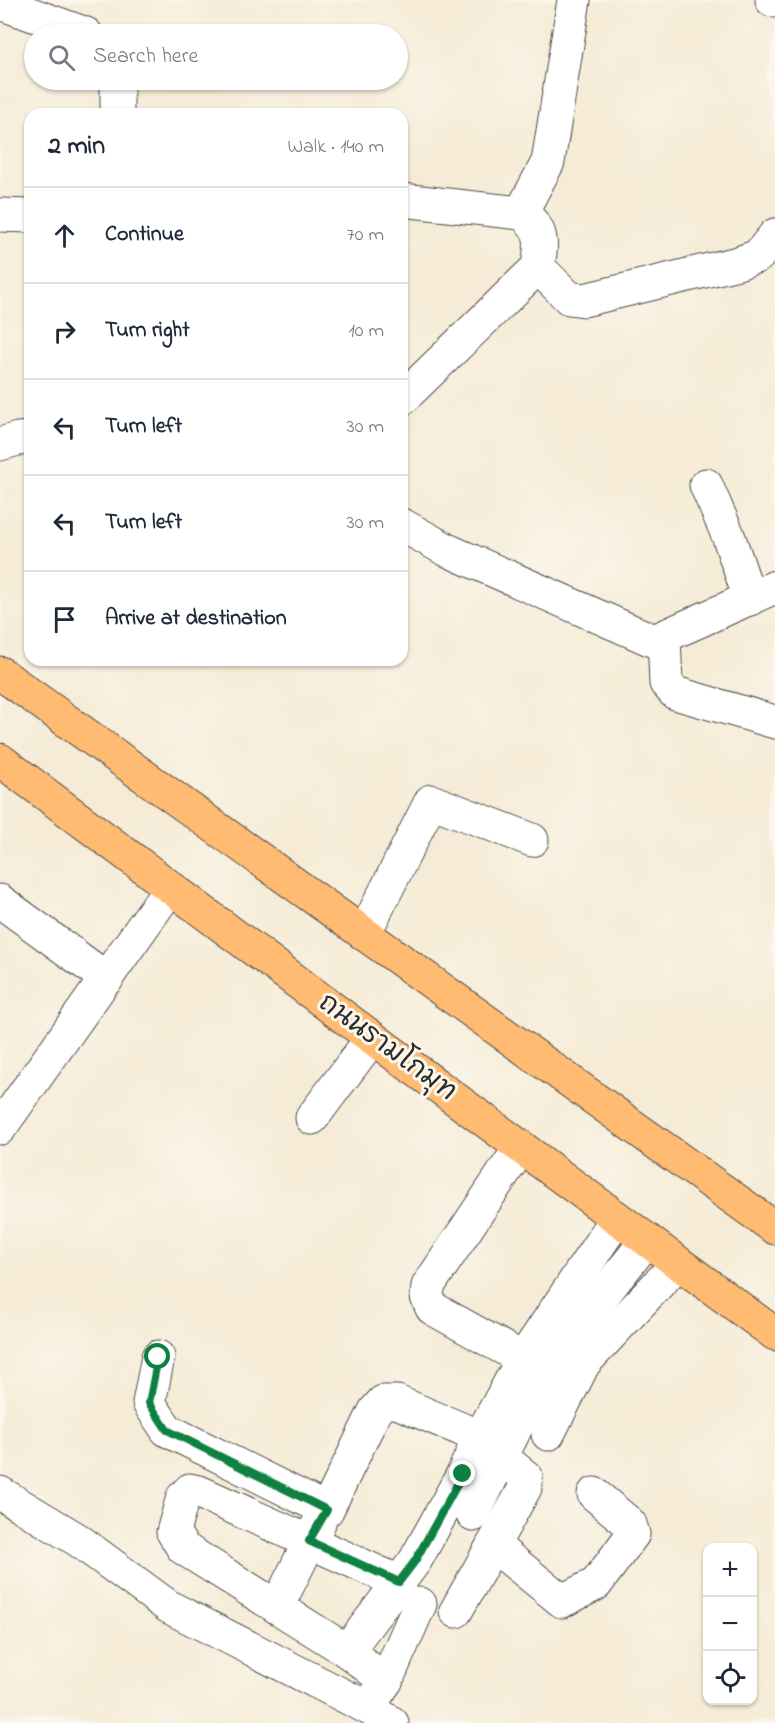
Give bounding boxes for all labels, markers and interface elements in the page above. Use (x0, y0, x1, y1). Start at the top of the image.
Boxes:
search box (24, 24, 408, 90)
icon: search (45, 41, 78, 74)
text: Search here (93, 41, 198, 73)
text: 2 min (48, 128, 105, 166)
text: Walk · 140 m (288, 133, 384, 162)
icon: ahead (48, 219, 81, 252)
text: Continue (105, 219, 184, 251)
text: 70 m (347, 221, 384, 250)
icon: right (48, 315, 81, 348)
text: Turn right (105, 315, 190, 347)
text: 10 m (348, 317, 384, 346)
icon: left (48, 411, 81, 444)
text: Turn left (105, 411, 182, 443)
text: 30 m (347, 413, 384, 442)
icon: left (48, 507, 81, 540)
text: Turn left (105, 507, 182, 539)
text: 30 m (347, 509, 384, 538)
icon: arrive (48, 603, 81, 636)
text: Arrive at destination (105, 603, 287, 635)
street label: ถนนรามโกมุท (310, 984, 465, 1111)
route start (144, 1343, 170, 1369)
route end (449, 1460, 475, 1486)
map controls (703, 1543, 757, 1705)
button: + (703, 1543, 757, 1597)
button: − (703, 1597, 757, 1651)
button: locate (703, 1651, 757, 1705)

